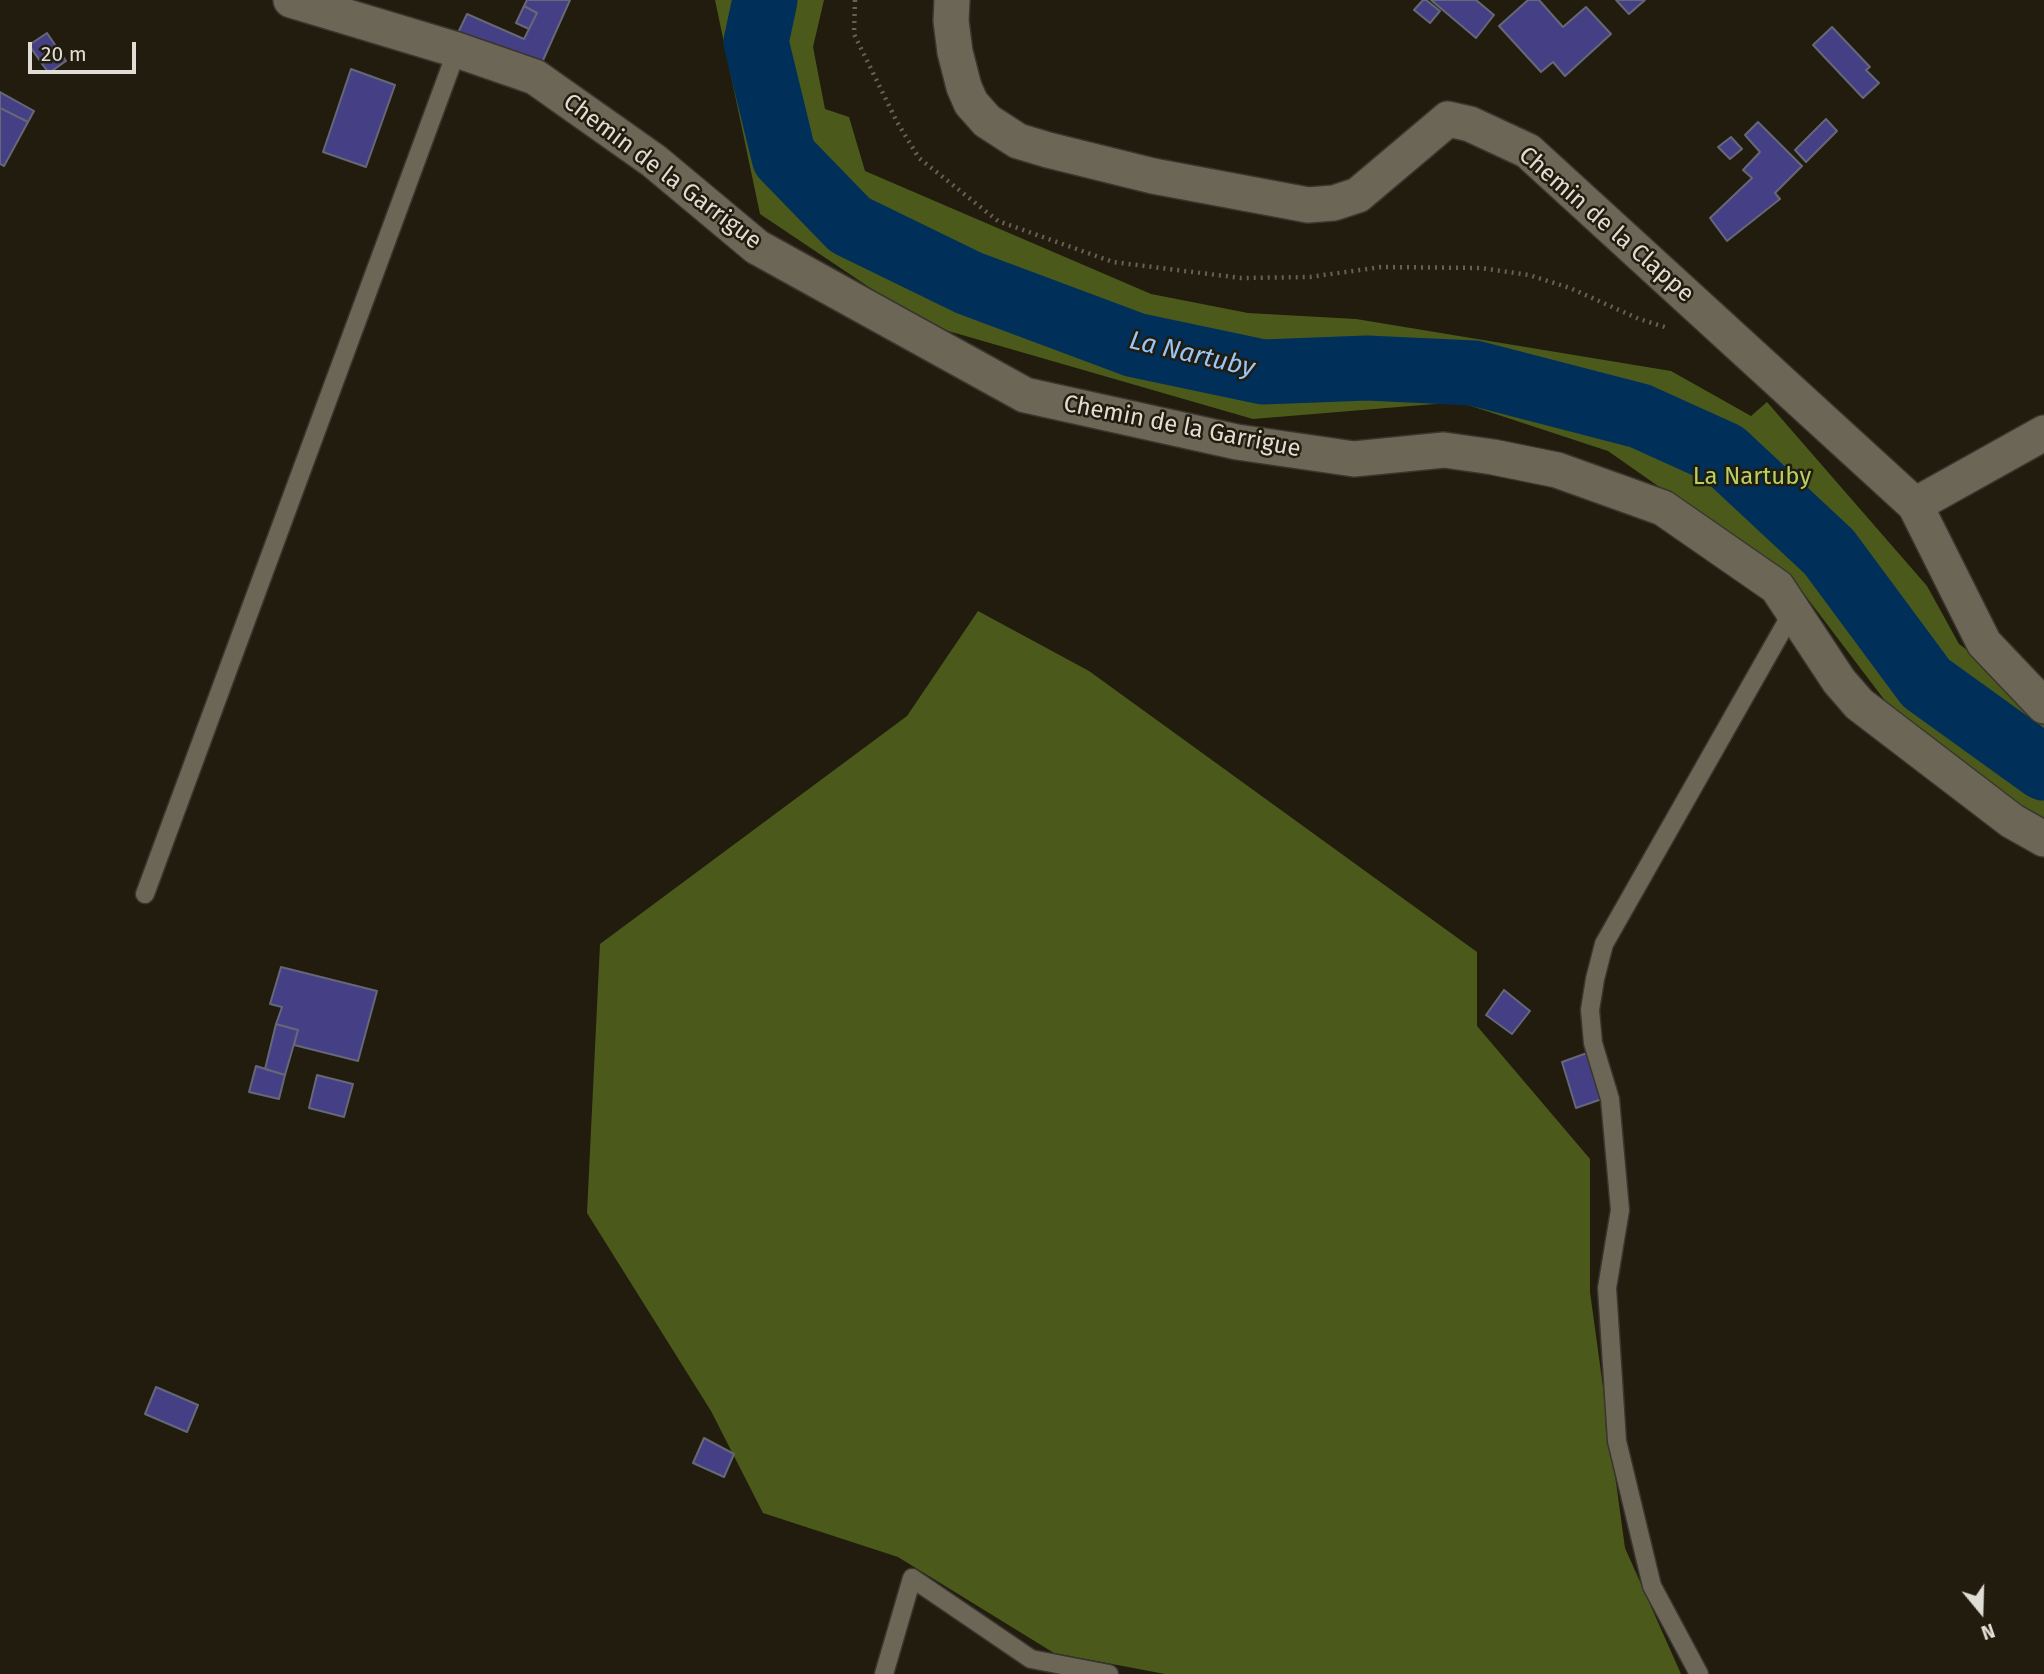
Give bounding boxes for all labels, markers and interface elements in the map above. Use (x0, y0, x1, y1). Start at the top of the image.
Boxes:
scale bar (32, 28, 140, 72)
text: 20 m (41, 41, 87, 67)
street label: Chemin de la Garrigue (557, 88, 767, 256)
street label: Chemin de la Clappe (1512, 141, 1700, 309)
water label: La Nartuby (1126, 325, 1258, 385)
street label: Chemin de la Garrigue (1061, 390, 1303, 464)
park label: La Nartuby (1693, 463, 1811, 491)
north arrow (1946, 1576, 2016, 1646)
text: N (1978, 1618, 1998, 1644)

